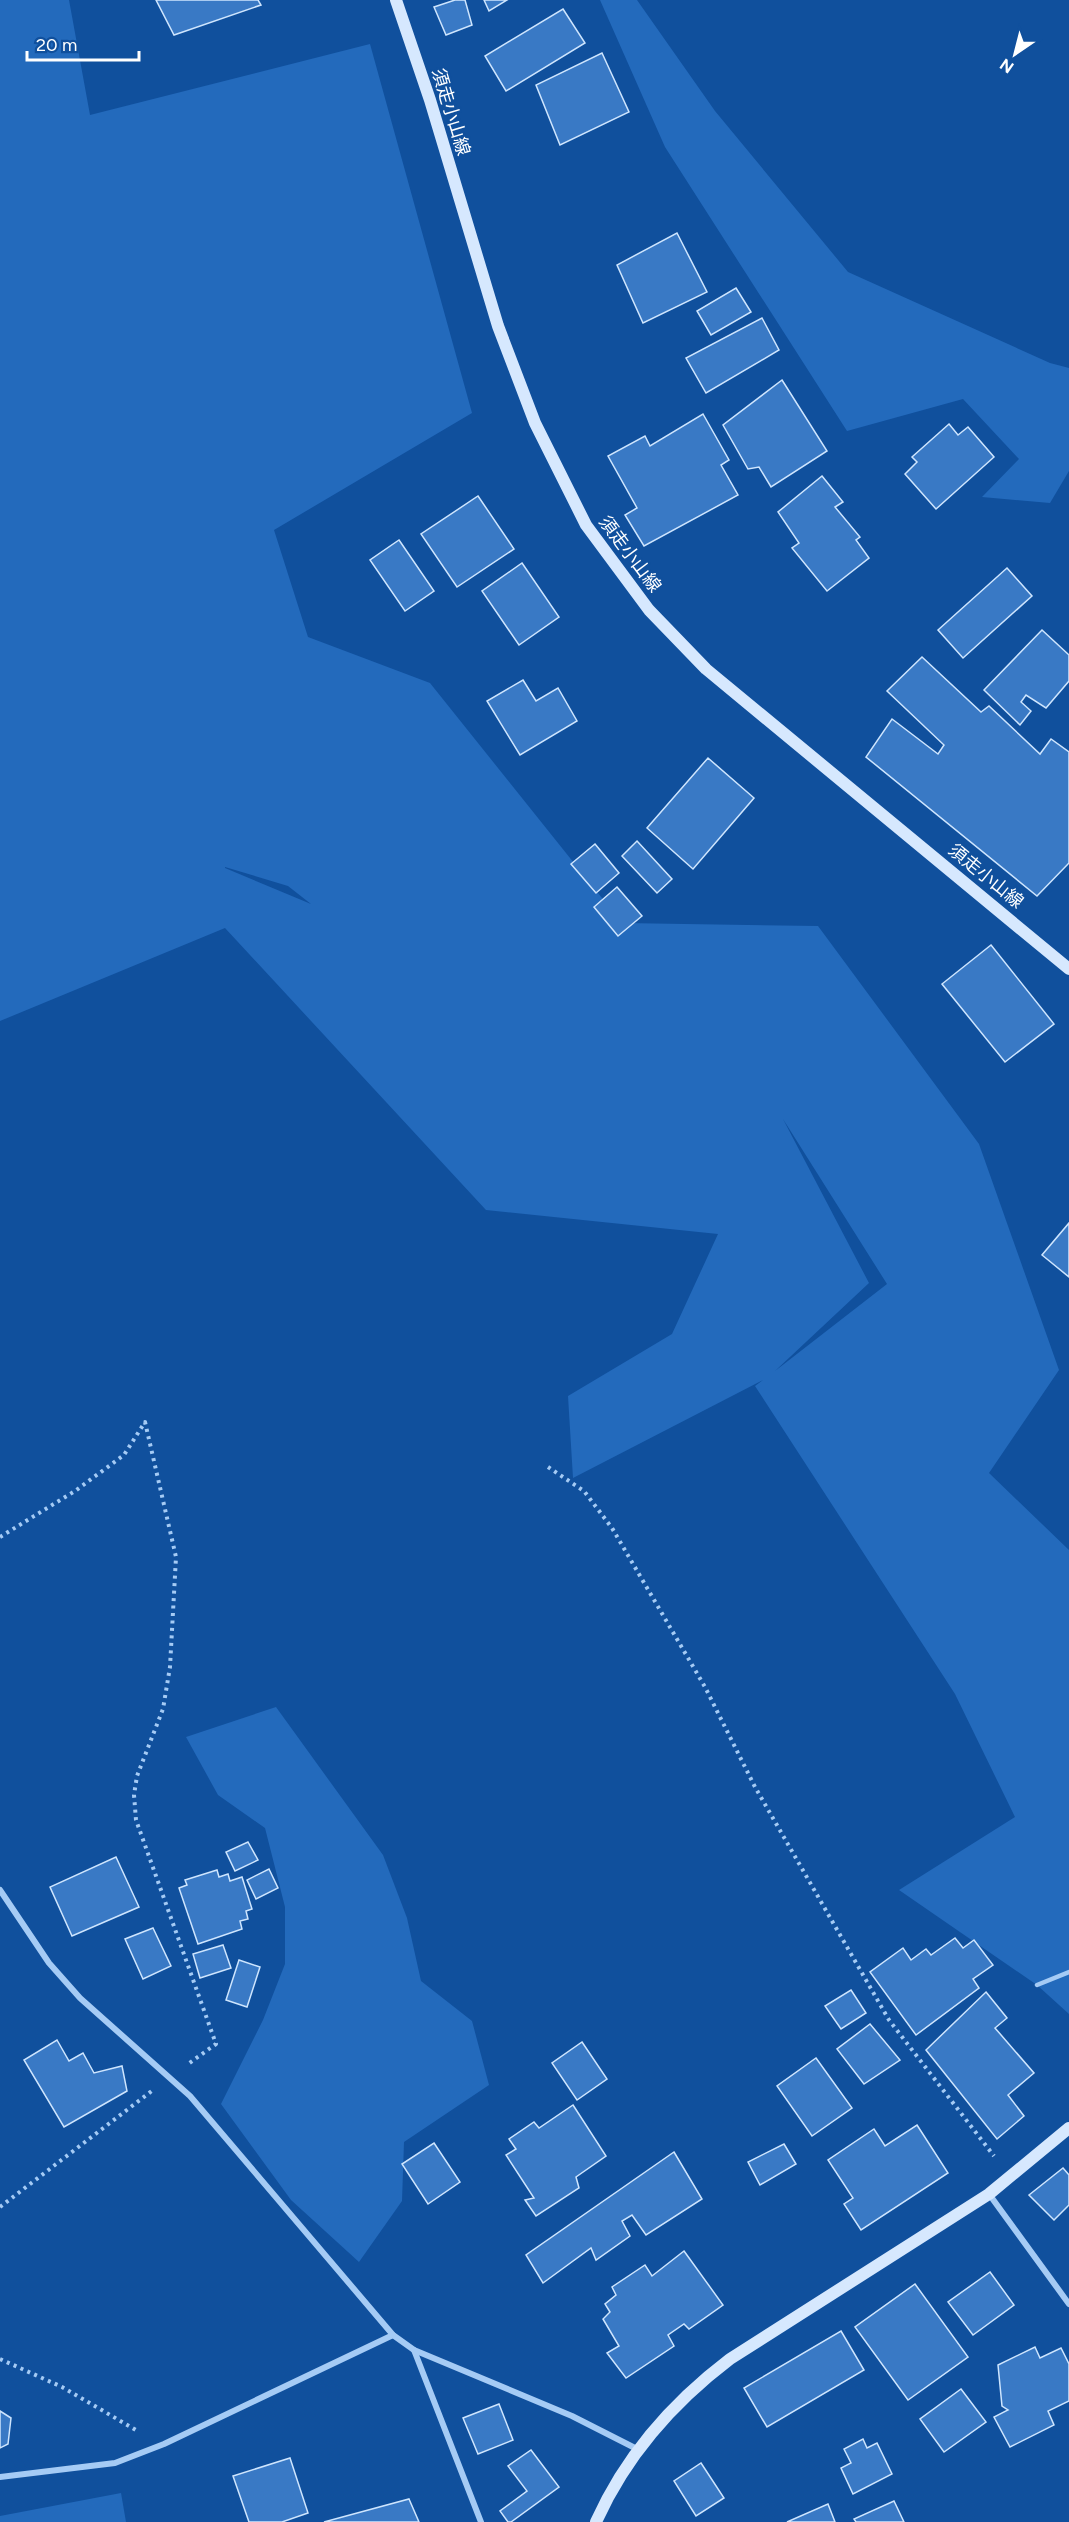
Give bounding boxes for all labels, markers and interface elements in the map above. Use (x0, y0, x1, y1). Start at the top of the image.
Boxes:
scale bar (27, 24, 140, 62)
north arrow (985, 24, 1045, 84)
text: 20 m (36, 34, 77, 56)
text: N (996, 55, 1017, 77)
street label: 須走小山線 (427, 66, 475, 158)
street label: 須走小山線 (594, 511, 666, 597)
street label: 須走小山線 (944, 839, 1028, 913)

